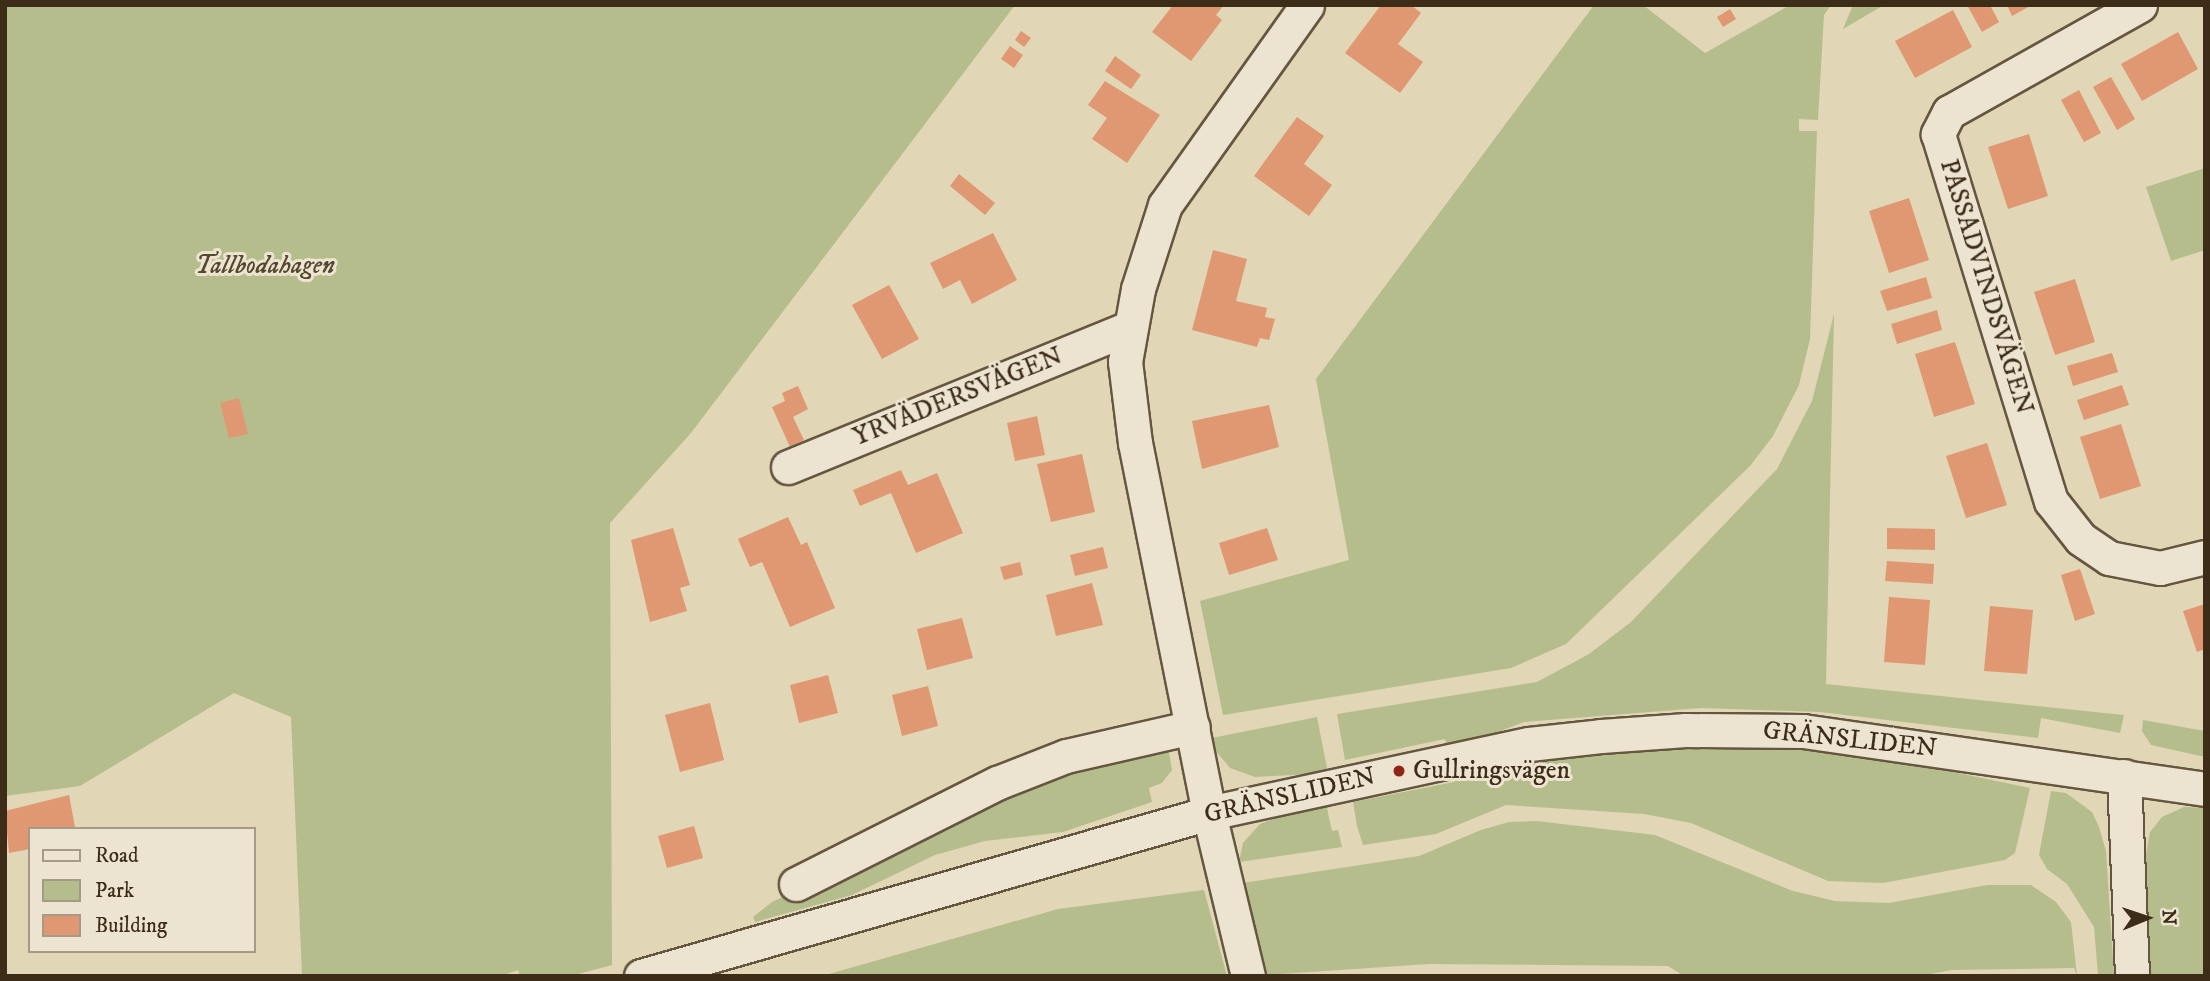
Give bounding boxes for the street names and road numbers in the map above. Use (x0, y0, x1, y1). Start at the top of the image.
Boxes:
street label: PASSADVINDSVÄGEN (1932, 156, 2040, 418)
street label: YRVÄDERSVÄGEN (849, 341, 1067, 453)
street label: GRÄNSLIDEN (1761, 715, 1939, 765)
street label: GRÄNSLIDEN (1201, 761, 1379, 831)

